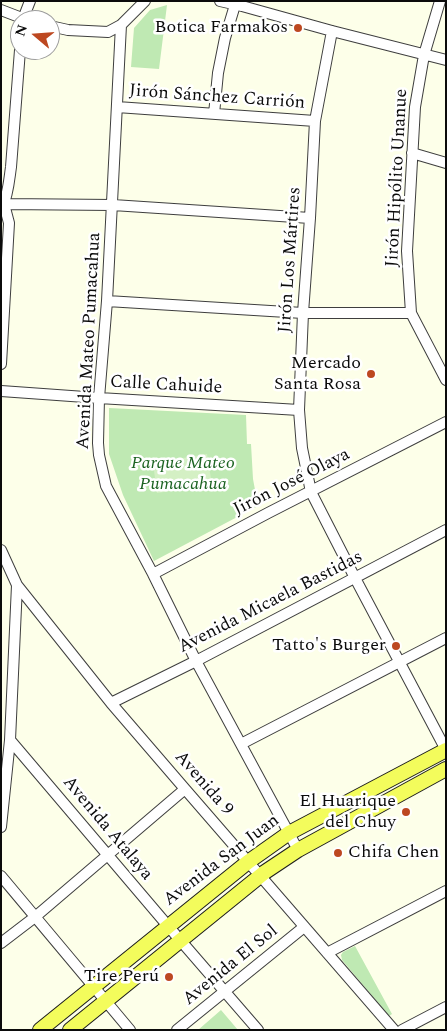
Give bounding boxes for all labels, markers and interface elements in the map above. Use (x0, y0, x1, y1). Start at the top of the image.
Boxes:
north arrow (10, 10, 60, 60)
place label: Botica Farmakos (154, 17, 288, 39)
text: N (9, 22, 33, 39)
marker: Botica Farmakos (292, 22, 304, 34)
street label: Jirón Sánchez Carrión (128, 81, 306, 115)
street label: Jirón Hipólito Unanue (383, 88, 413, 268)
street label: Jirón Los Mártires (275, 186, 307, 334)
street label: Avenida Mateo Pumacahua (74, 232, 106, 450)
place label: Mercado Santa Rosa (274, 353, 361, 396)
marker: Mercado Santa Rosa (365, 368, 377, 380)
street label: Calle Cahuide (109, 372, 223, 400)
street label: Jirón José Olaya (230, 444, 354, 522)
park label: Parque Mateo Pumacahua (131, 453, 235, 496)
street label: Avenida Micaela Bastidas (175, 547, 367, 659)
place label: Tatto's Burger (272, 635, 386, 657)
marker: Tatto's Burger (390, 640, 402, 652)
street label: Avenida 9 (169, 747, 237, 821)
street label: Avenida Atalaya (57, 773, 157, 885)
place label: El Huarique del Chuy (299, 791, 396, 834)
marker: El Huarique del Chuy (400, 806, 412, 818)
street label: Avenida San Juan (160, 810, 284, 912)
place label: Chifa Chen (348, 842, 439, 864)
marker: Chifa Chen (332, 847, 344, 859)
street label: Avenida El Sol (179, 921, 283, 1011)
place label: Tire Perú (84, 966, 159, 988)
marker: Tire Perú (163, 971, 175, 983)

